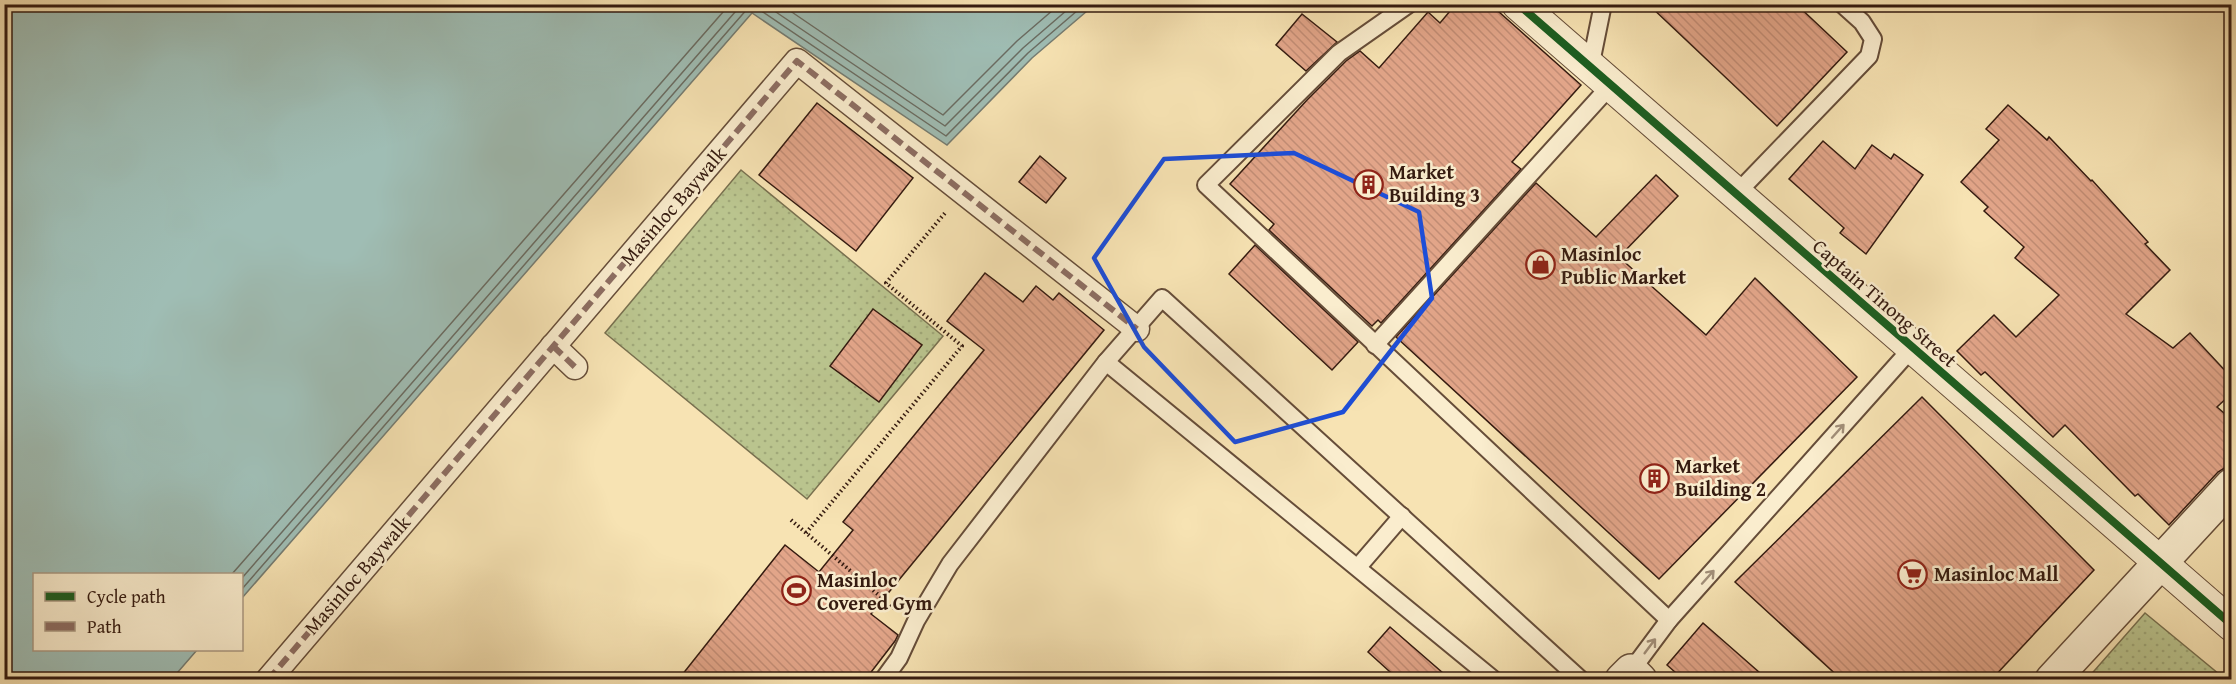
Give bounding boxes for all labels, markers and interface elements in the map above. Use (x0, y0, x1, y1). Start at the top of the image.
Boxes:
street label: Masinloc Baywalk (613, 139, 733, 272)
place label: Market Building 3 (1389, 157, 1480, 209)
building icon: Market Building 3 (1352, 168, 1384, 200)
street label: Captain Tinong Street (1807, 232, 1964, 374)
place label: Masinloc Public Market (1561, 239, 1687, 291)
shop icon: Masinloc Public Market (1524, 249, 1556, 281)
one-way arrow (1831, 424, 1845, 439)
place label: Market Building 2 (1675, 451, 1766, 503)
building icon: Market Building 2 (1638, 462, 1670, 494)
street label: Masinloc Baywalk (297, 508, 417, 641)
supermarket icon: Masinloc Mall (1897, 558, 1929, 590)
place label: Masinloc Mall (1934, 559, 2058, 588)
place label: Masinloc Covered Gym (817, 565, 932, 617)
one-way arrow (1701, 569, 1715, 584)
legend (33, 573, 243, 651)
sports icon: Masinloc Covered Gym (780, 575, 812, 607)
text: Cycle path (87, 583, 166, 610)
text: Path (87, 613, 122, 640)
one-way arrow (1644, 638, 1656, 654)

